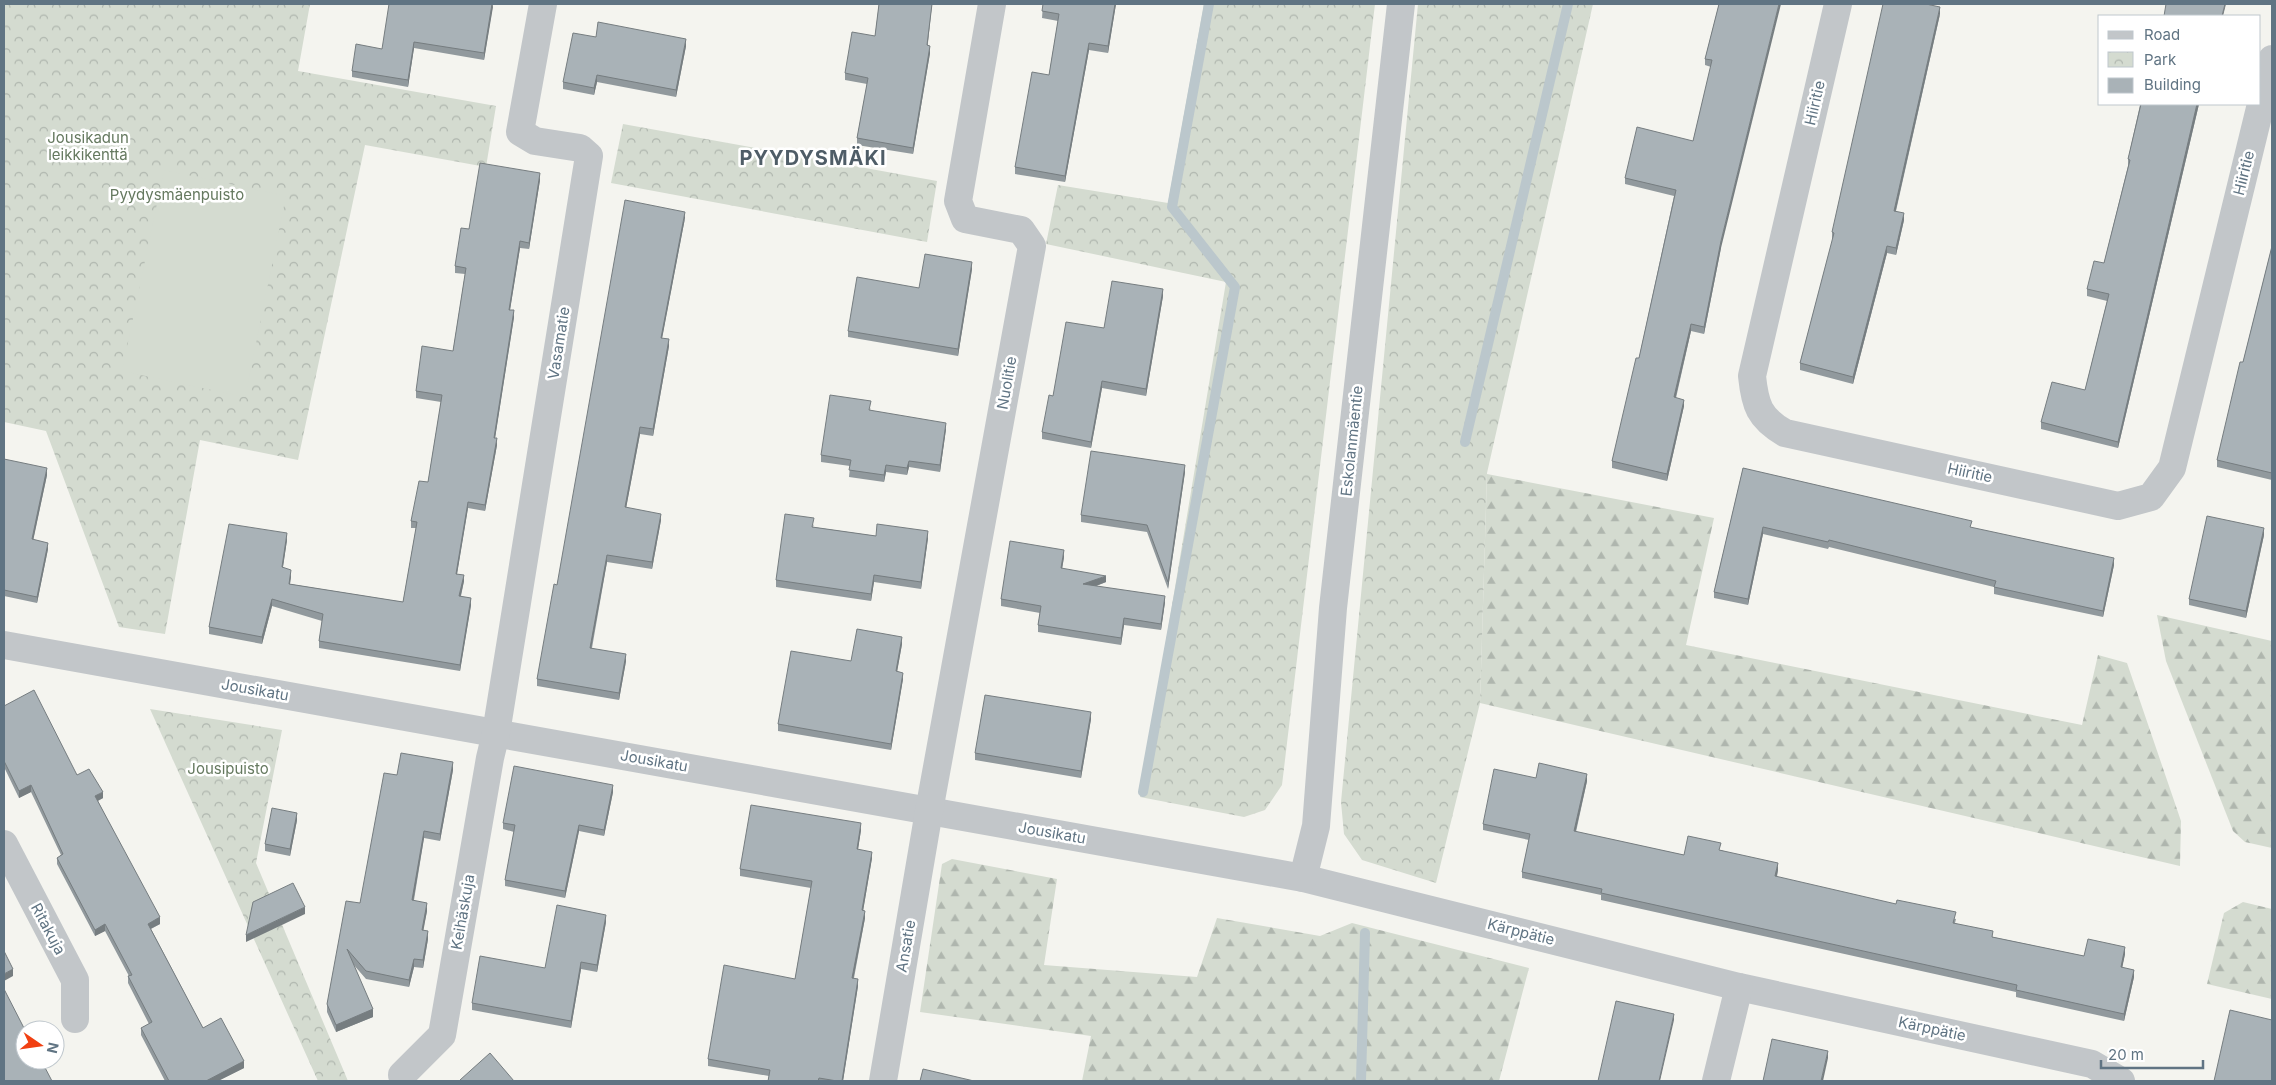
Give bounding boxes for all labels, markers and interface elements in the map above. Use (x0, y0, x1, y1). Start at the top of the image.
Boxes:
legend (2098, 15, 2261, 105)
text: Road (2144, 25, 2180, 44)
text: Park (2144, 50, 2177, 69)
text: Building (2144, 75, 2201, 94)
street label: Hiiritie (1800, 79, 1829, 127)
park label: Jousikadun leikkikenttä (47, 128, 129, 164)
district label: PYYDYSMÄKI (739, 146, 887, 170)
street label: Hiiritie (2229, 149, 2258, 197)
park label: Pyydysmäenpuisto (110, 185, 244, 204)
street label: Vasamatie (543, 305, 574, 381)
street label: Nuolitie (992, 355, 1021, 411)
street label: Eskolanmäentie (1336, 385, 1367, 497)
street label: Hiiritie (1946, 459, 1994, 487)
street label: Jousikatu (220, 674, 290, 705)
street label: Jousikatu (619, 745, 689, 776)
park label: Jousipuisto (187, 759, 269, 778)
street label: Jousikatu (1017, 817, 1087, 848)
street label: Keihäskuja (447, 873, 478, 951)
street label: Ritakuja (27, 900, 70, 958)
street label: Kärppätie (1486, 914, 1557, 949)
street label: Ansatie (892, 918, 919, 974)
street label: Kärppätie (1897, 1012, 1968, 1045)
north arrow (15, 1020, 65, 1070)
scale bar (2101, 1038, 2204, 1070)
text: N (44, 1041, 63, 1055)
text: 20 m (2108, 1045, 2144, 1064)

